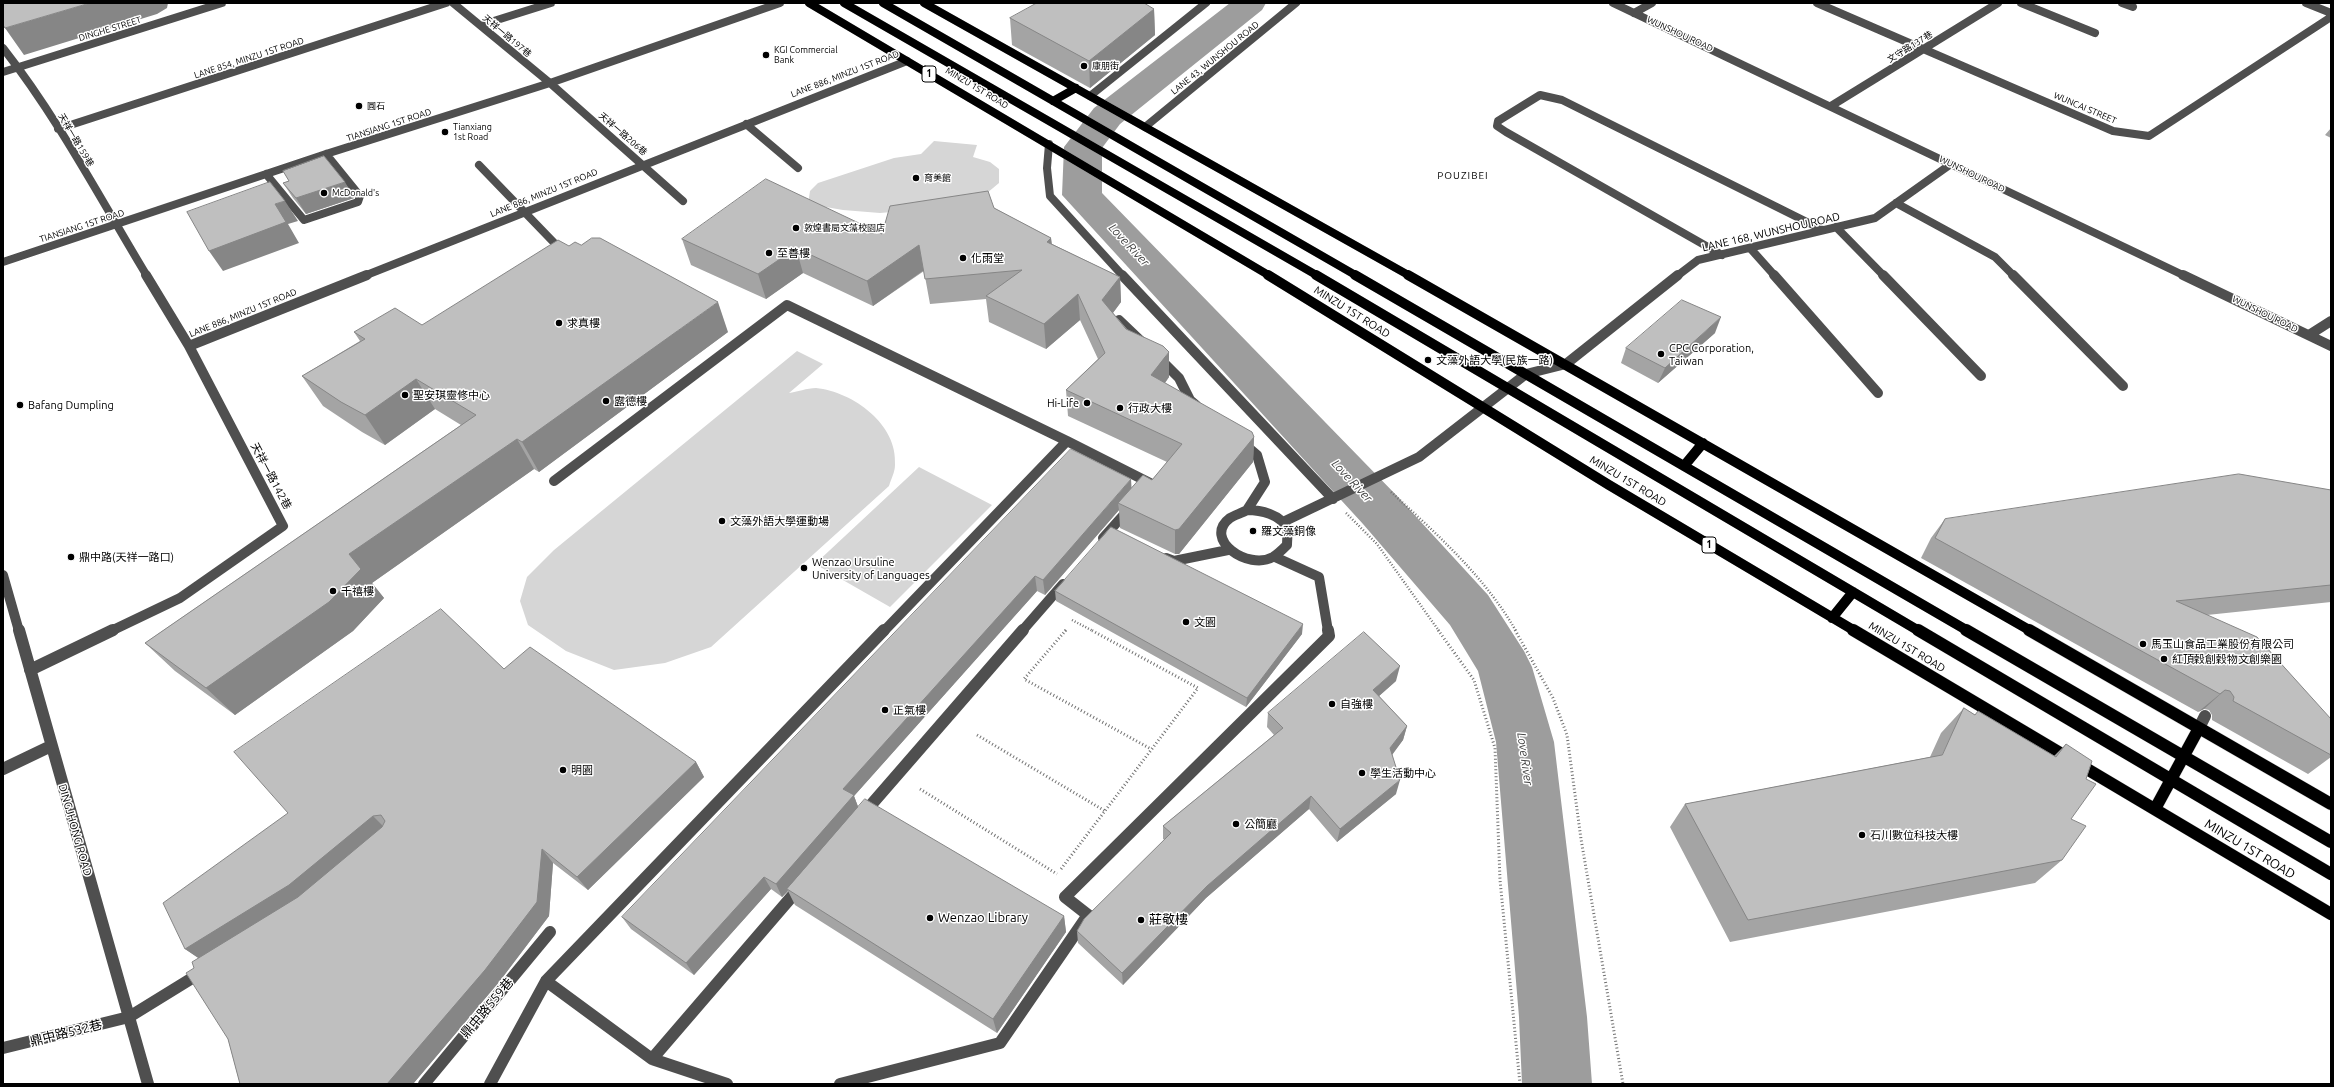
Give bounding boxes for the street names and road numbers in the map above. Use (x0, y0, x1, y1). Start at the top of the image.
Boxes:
street label: 天祥一路197巷 (480, 13, 534, 59)
street label: DINGHE STREET (77, 14, 143, 44)
street label: WUNSHOU ROAD (1645, 14, 1715, 54)
street label: LANE 43, WUNSHOU ROAD (1169, 19, 1261, 97)
street label: 文守路137巷 (1885, 29, 1935, 65)
street label: LANE 854, MINZU 1ST ROAD (193, 35, 305, 81)
street label: LANE 886, MINZU 1ST ROAD (789, 48, 901, 100)
street label: MINZU 1ST ROAD (944, 65, 1010, 111)
road number: 1 (922, 66, 936, 82)
street label: WUNCAI STREET (2052, 90, 2118, 126)
street label: TIANSIANG 1ST ROAD (345, 106, 433, 144)
street label: 天祥一路206巷 (597, 110, 649, 158)
street label: 天祥一路159巷 (56, 111, 96, 169)
street label: WUNSHOU ROAD (1937, 153, 2007, 195)
street label: LANE 886, MINZU 1ST ROAD (489, 166, 599, 220)
street label: TIANSIANG 1ST ROAD (38, 207, 126, 245)
street label: LANE 168, WUNSHOU ROAD (1701, 210, 1841, 254)
street label: MINZU 1ST ROAD (1312, 283, 1392, 341)
street label: LANE 886, MINZU 1ST ROAD (188, 286, 298, 340)
street label: WUNSHOU ROAD (2230, 293, 2300, 335)
street label: 天祥一路142巷 (248, 440, 294, 512)
street label: MINZU 1ST ROAD (1587, 453, 1669, 509)
road number: 1 (1702, 537, 1716, 553)
street label: MINZU 1ST ROAD (1866, 619, 1948, 675)
street label: DINGJHONG ROAD (56, 782, 94, 878)
street label: MINZU 1ST ROAD (2202, 816, 2298, 882)
street label: 鼎中路559巷 (457, 975, 517, 1041)
street label: 鼎中路532巷 (28, 1016, 104, 1050)

